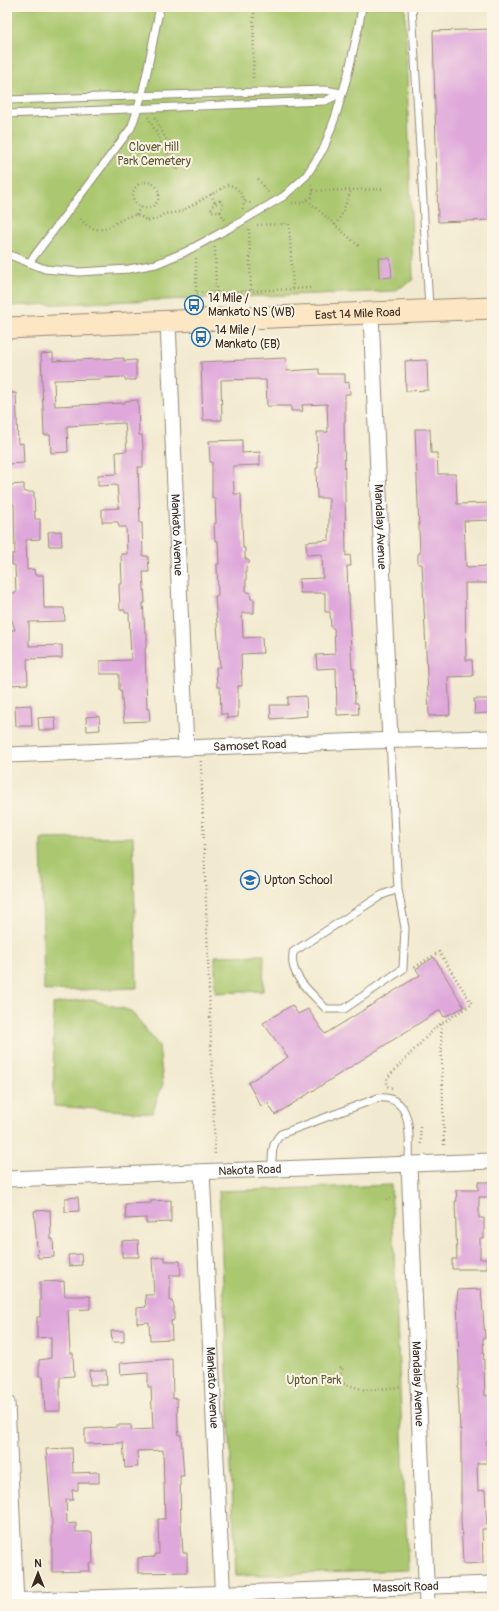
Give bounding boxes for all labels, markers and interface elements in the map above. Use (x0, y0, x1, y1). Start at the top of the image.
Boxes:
park label: Clover Hill Park Cemetery (117, 140, 191, 169)
place label: 14 Mile / Mankato NS (WB) (208, 291, 296, 320)
bus stop icon: 14 Mile / Mankato NS (WB) (183, 294, 205, 316)
street label: East 14 Mile Road (314, 305, 401, 323)
place label: 14 Mile / Mankato (EB) (215, 323, 281, 352)
bus stop icon: 14 Mile / Mankato (EB) (190, 326, 212, 348)
street label: Mandalay Avenue (371, 484, 389, 570)
street label: Mankato Avenue (167, 494, 186, 576)
street label: Samoset Road (213, 737, 287, 755)
school or university icon: Upton School (239, 869, 261, 891)
place label: Upton School (264, 873, 333, 888)
street label: Nakota Road (218, 1162, 282, 1179)
street label: Mandalay Avenue (408, 1341, 427, 1427)
street label: Mankato Avenue (203, 1347, 221, 1429)
park label: Upton Park (286, 1373, 342, 1388)
north arrow (18, 1553, 58, 1593)
text: N (34, 1557, 42, 1570)
street label: Massoit Road (373, 1579, 439, 1596)

